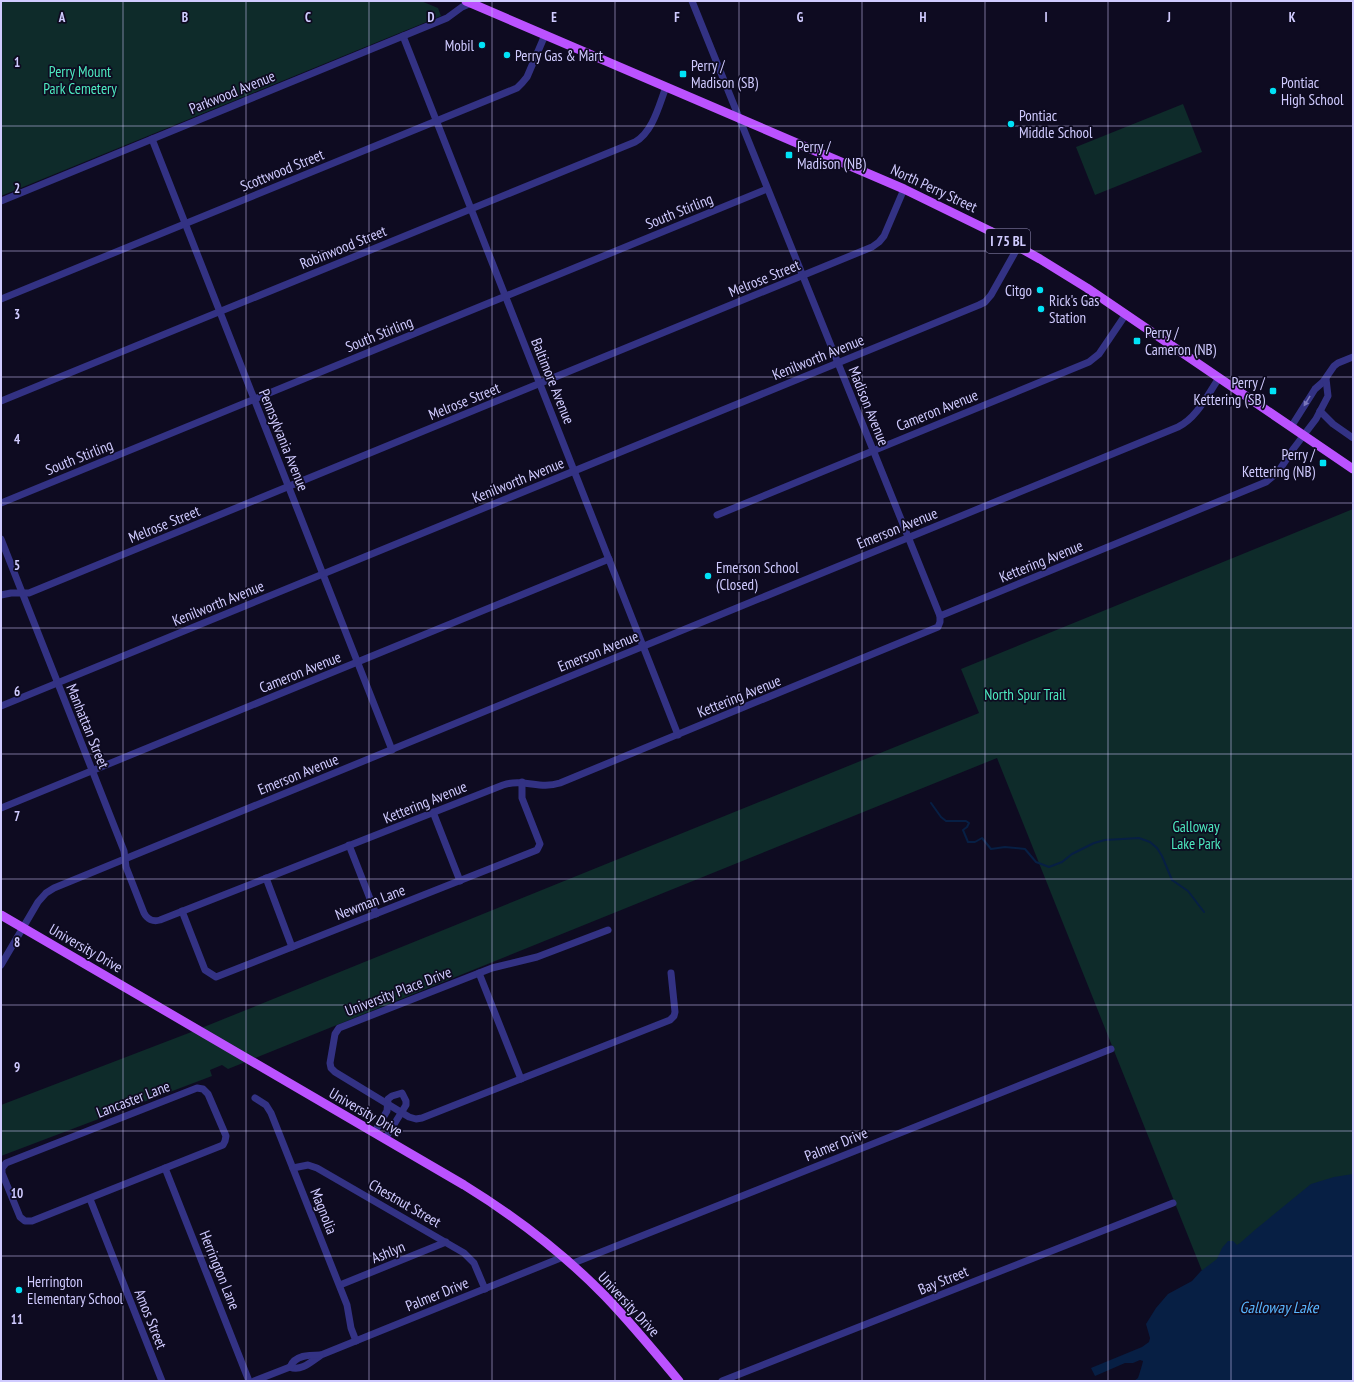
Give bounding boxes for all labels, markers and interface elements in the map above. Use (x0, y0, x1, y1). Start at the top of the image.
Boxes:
text: A (58, 9, 66, 26)
text: B (182, 9, 188, 26)
text: C (305, 9, 311, 26)
text: D (428, 9, 435, 26)
text: E (551, 9, 557, 26)
text: F (674, 9, 680, 26)
text: G (797, 9, 804, 26)
text: H (920, 9, 927, 26)
text: I (1044, 9, 1048, 26)
text: J (1166, 9, 1171, 26)
text: K (1289, 9, 1296, 26)
place label: Mobil (445, 36, 475, 55)
marker: Mobil (477, 40, 487, 50)
place label: Perry Gas & Mart (515, 46, 603, 65)
marker: Perry Gas & Mart (502, 50, 512, 60)
text: 1 (14, 54, 20, 71)
place label: Perry / Madison (SB) (691, 56, 759, 92)
park label: Perry Mount Park Cemetery (43, 62, 117, 98)
street label: Parkwood Avenue (186, 66, 278, 118)
marker: Perry / Madison (SB) (678, 69, 688, 79)
place label: Pontiac High School (1281, 73, 1344, 109)
marker: Pontiac High School (1268, 86, 1278, 96)
place label: Pontiac Middle School (1019, 106, 1093, 142)
marker: Pontiac Middle School (1006, 119, 1016, 129)
place label: Perry / Madison (NB) (797, 137, 866, 173)
street label: Scottwood Street (237, 145, 327, 195)
marker: Perry / Madison (NB) (784, 150, 794, 160)
street label: North Perry Street (888, 160, 980, 216)
text: 2 (14, 180, 20, 197)
street label: South Stirling (643, 189, 715, 233)
street label: Robinwood Street (297, 221, 389, 273)
road number: I 75 BL (986, 229, 1030, 253)
street label: Melrose Street (726, 255, 802, 301)
place label: Citgo (1005, 281, 1032, 300)
marker: Citgo (1035, 285, 1045, 295)
place label: Rick's Gas Station (1049, 291, 1099, 327)
marker: Rick's Gas Station (1036, 304, 1046, 314)
text: 3 (14, 306, 20, 323)
street label: South Stirling (343, 312, 415, 356)
place label: Perry / Cameron (NB) (1145, 323, 1217, 359)
street label: Kenilworth Avenue (769, 330, 867, 384)
street label: Baltimore Avenue (527, 335, 579, 427)
marker: Perry / Cameron (NB) (1132, 336, 1142, 346)
street label: Madison Avenue (844, 363, 894, 449)
place label: Perry / Kettering (SB) (1194, 373, 1266, 409)
street label: Melrose Street (426, 378, 502, 424)
street label: Cameron Avenue (893, 385, 981, 435)
street label: Pennsylvania Avenue (255, 386, 313, 494)
marker: Perry / Kettering (SB) (1268, 386, 1278, 396)
one-way arrow (1304, 395, 1311, 407)
text: 4 (14, 431, 21, 448)
street label: South Stirling (43, 435, 115, 479)
place label: Perry / Kettering (NB) (1242, 445, 1316, 481)
street label: Kenilworth Avenue (469, 453, 567, 507)
marker: Perry / Kettering (NB) (1318, 458, 1328, 468)
street label: Melrose Street (126, 501, 202, 547)
street label: Emerson Avenue (854, 503, 940, 553)
street label: Kettering Avenue (996, 536, 1086, 586)
text: 5 (14, 557, 20, 574)
place label: Emerson School (Closed) (716, 558, 799, 594)
marker: Emerson School (Closed) (703, 571, 713, 581)
street label: Kenilworth Avenue (169, 576, 267, 630)
street label: Emerson Avenue (555, 626, 641, 676)
street label: Cameron Avenue (256, 647, 344, 697)
street label: Kettering Avenue (694, 671, 784, 721)
street label: Manhattan Street (62, 681, 114, 771)
text: 6 (14, 683, 20, 700)
park label: North Spur Trail (984, 685, 1066, 704)
street label: Emerson Avenue (255, 749, 341, 799)
street label: Kettering Avenue (380, 777, 470, 827)
text: 7 (14, 808, 20, 825)
park label: Galloway Lake Park (1171, 817, 1221, 853)
street label: Newman Lane (332, 880, 408, 924)
street label: University Drive (46, 919, 126, 977)
text: 8 (14, 934, 20, 951)
street label: University Place Drive (342, 962, 454, 1020)
text: 9 (14, 1059, 20, 1076)
street label: Lancaster Lane (94, 1076, 172, 1122)
street label: University Drive (326, 1083, 406, 1141)
street label: Palmer Drive (802, 1123, 870, 1165)
street label: Chestnut Street (365, 1175, 445, 1231)
text: 10 (11, 1185, 23, 1202)
street label: Magnolia (306, 1185, 342, 1237)
street label: Herrington Lane (195, 1228, 245, 1312)
street label: Ashlyn (368, 1237, 408, 1267)
street label: Bay Street (915, 1261, 971, 1299)
street label: University Drive (594, 1268, 664, 1340)
place label: Herrington Elementary School (27, 1272, 124, 1308)
street label: Palmer Drive (403, 1273, 471, 1315)
marker: Herrington Elementary School (14, 1285, 24, 1295)
street label: Amos Street (130, 1286, 172, 1352)
water label: Galloway Lake (1240, 1297, 1320, 1317)
text: 11 (11, 1311, 23, 1328)

